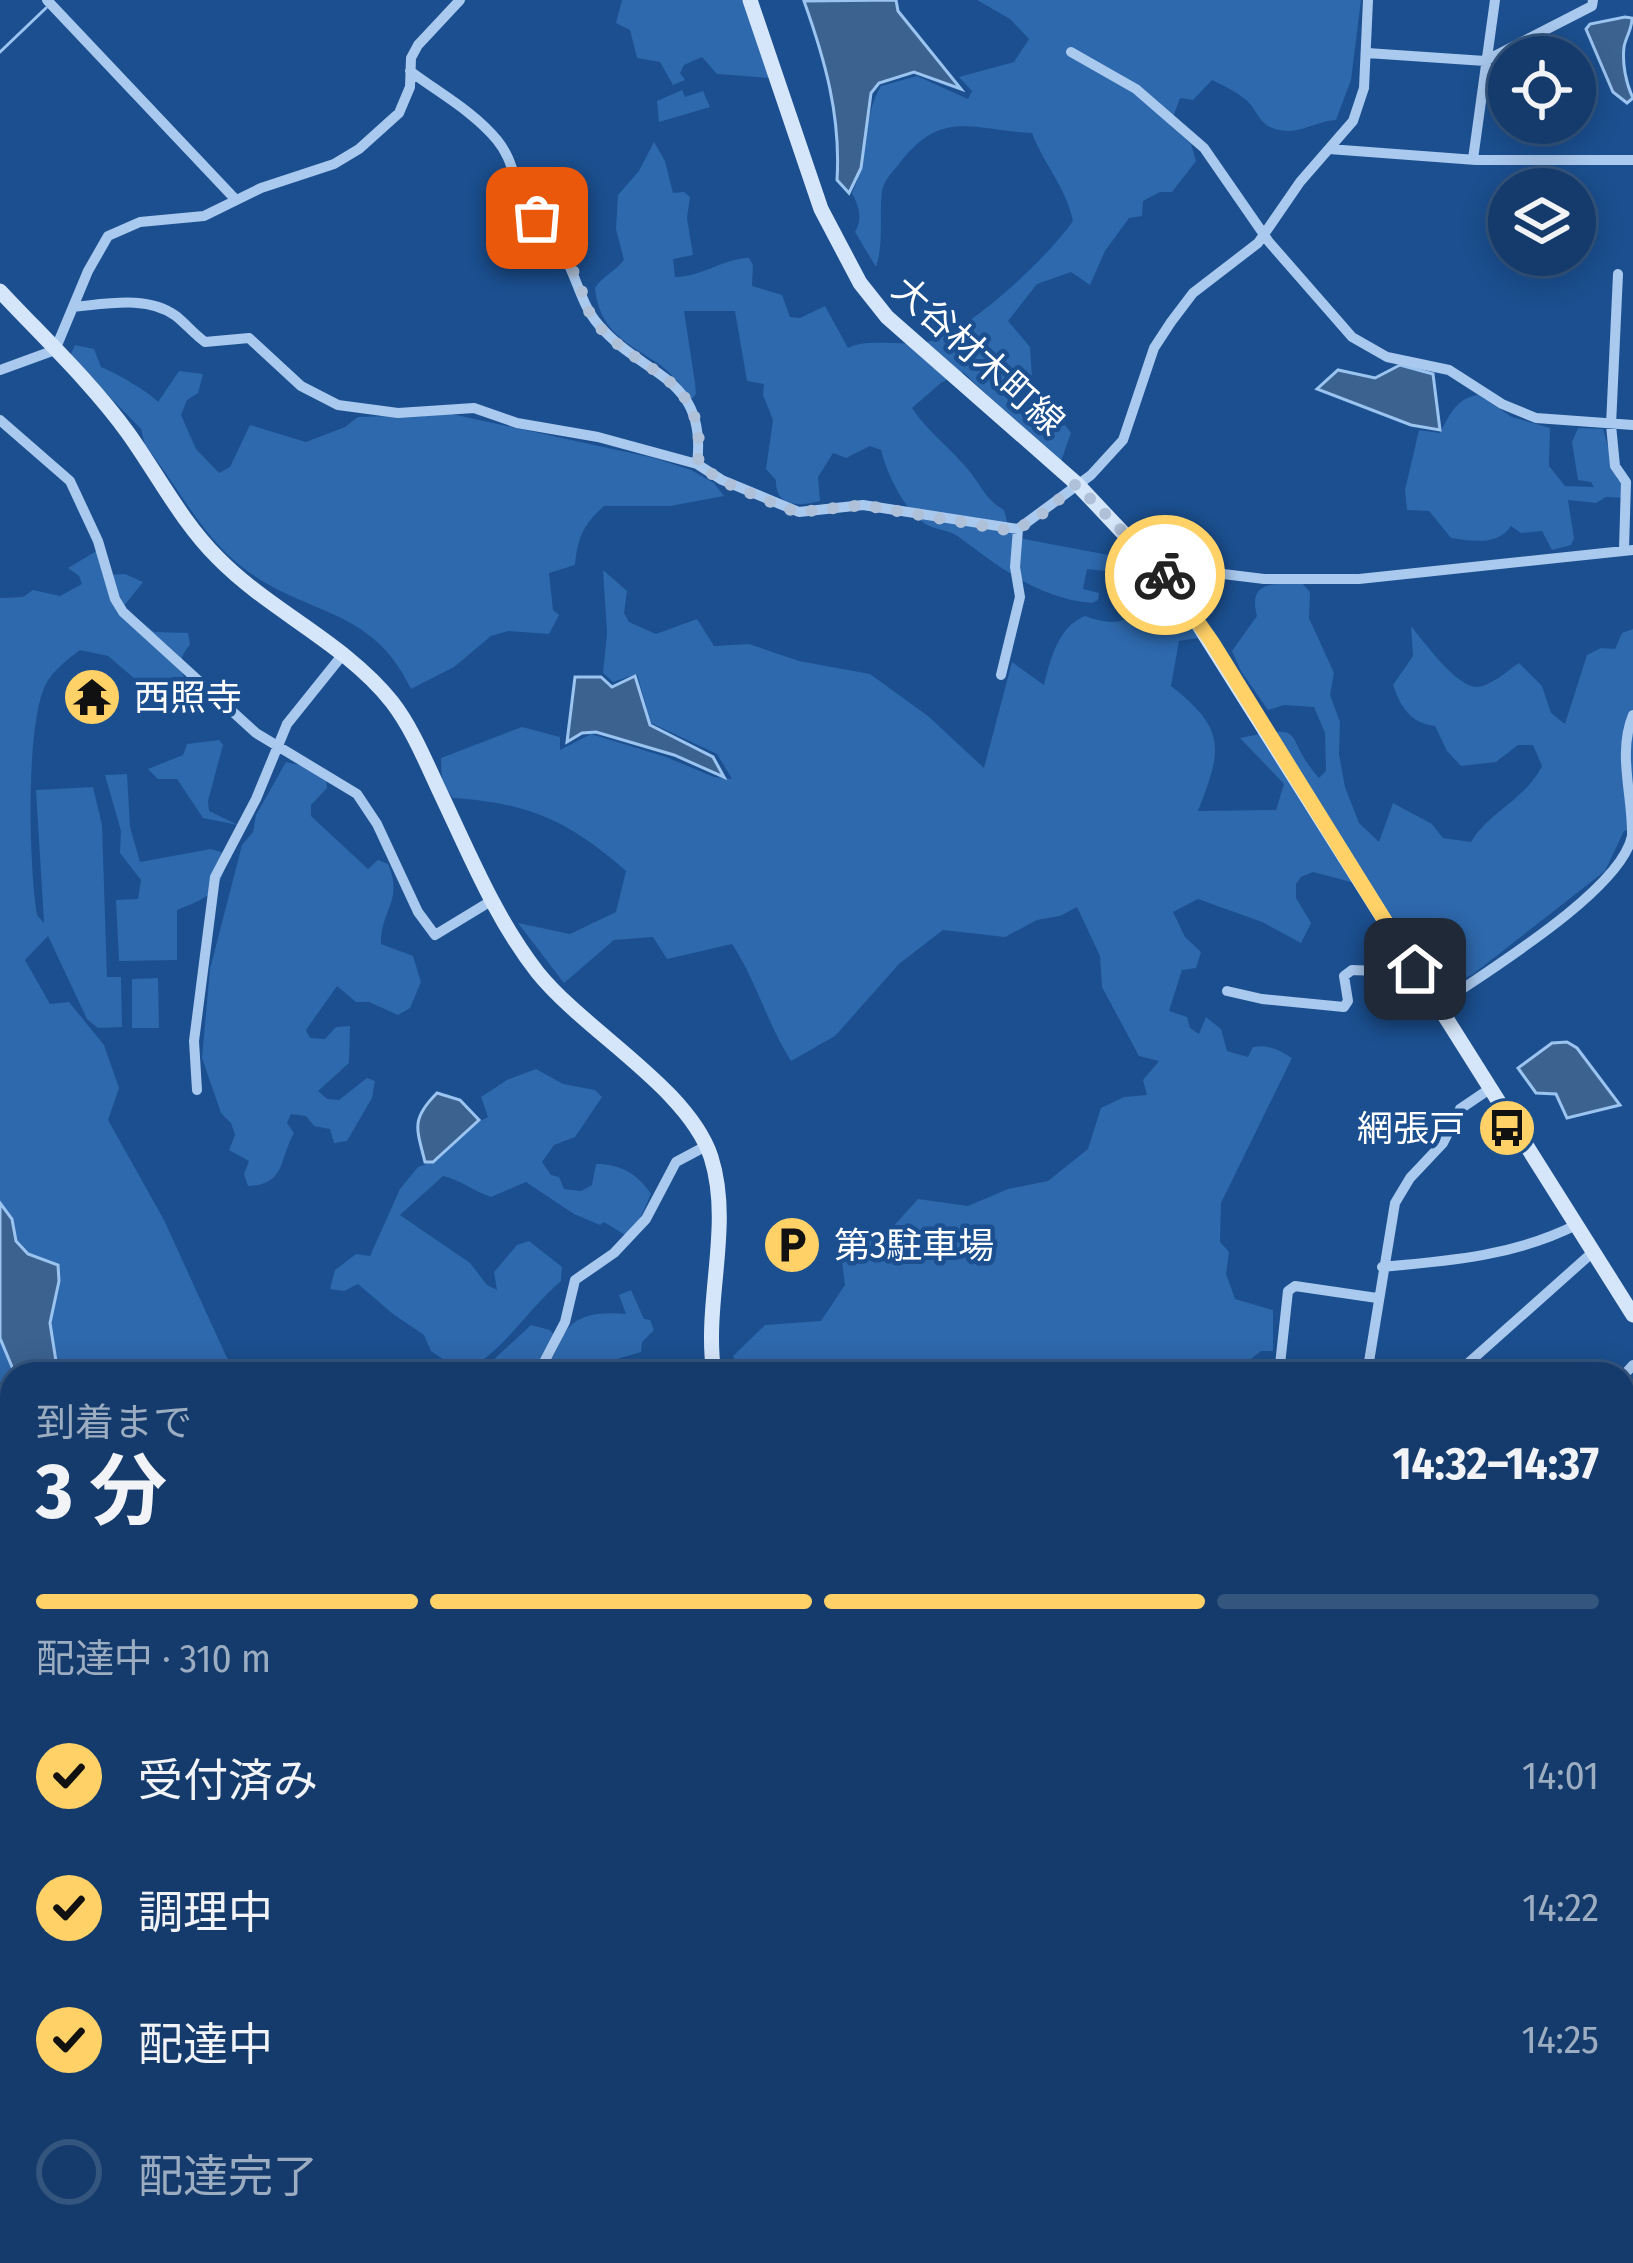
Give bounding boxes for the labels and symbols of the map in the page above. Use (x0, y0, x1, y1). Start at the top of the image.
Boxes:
pin (486, 167, 588, 269)
street label: 大谷材木町線 (883, 267, 1073, 444)
courier (1105, 515, 1225, 635)
temple icon: 西照寺 (61, 666, 123, 728)
place label: 西照寺 (134, 676, 242, 720)
pin (1364, 918, 1466, 1020)
bus stop icon: 網張戸 (1476, 1097, 1538, 1159)
place label: 網張戸 (1357, 1107, 1465, 1151)
parking icon: 第3駐車場 (761, 1214, 823, 1276)
place label: 第3駐車場 (834, 1224, 994, 1268)

